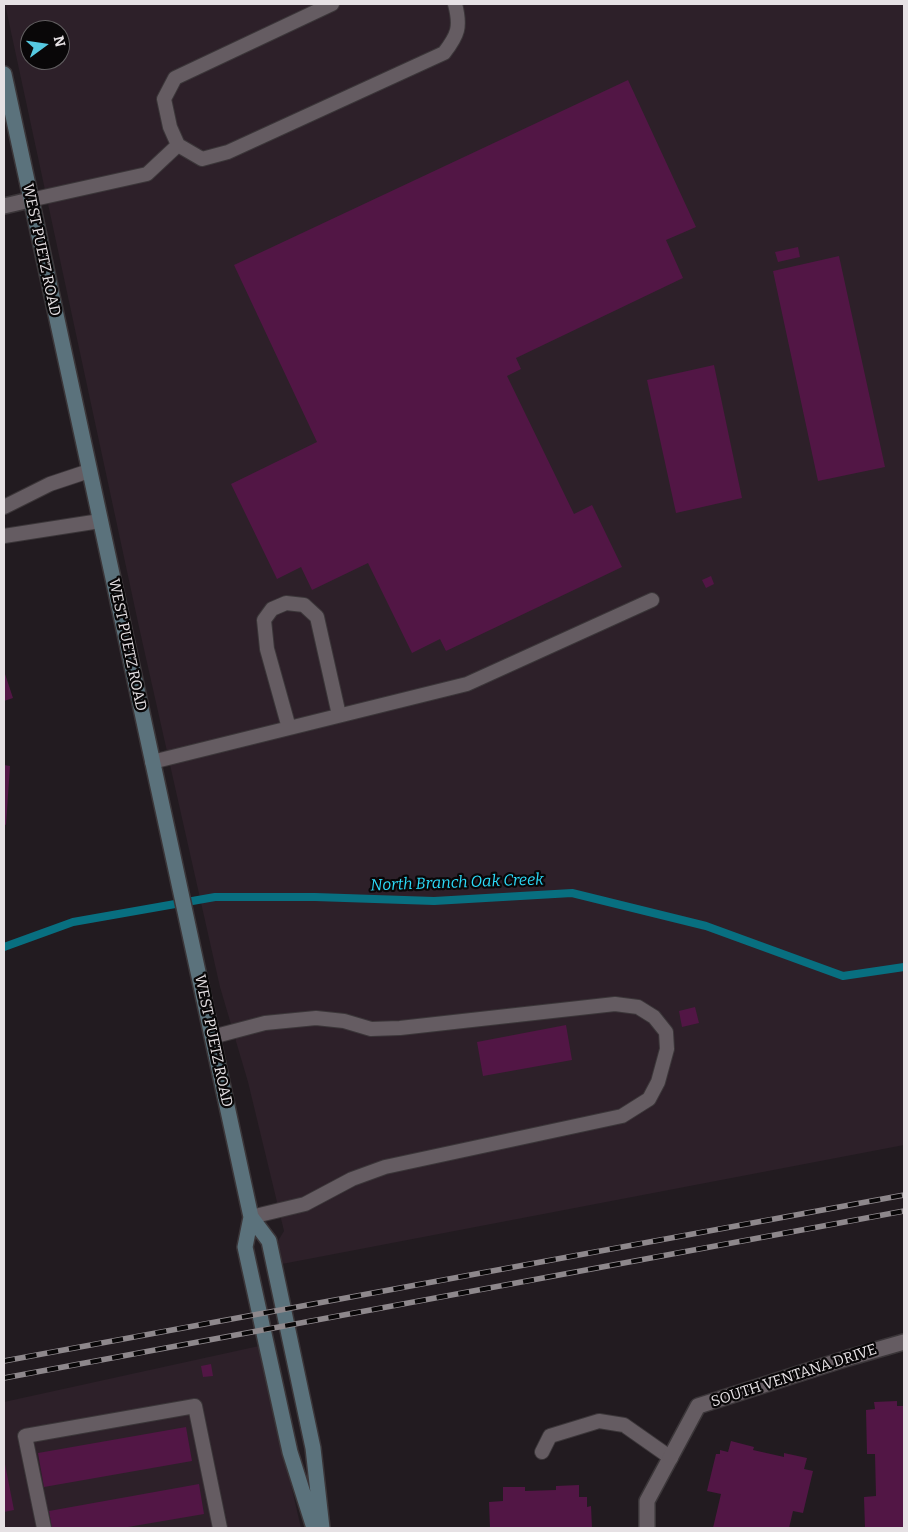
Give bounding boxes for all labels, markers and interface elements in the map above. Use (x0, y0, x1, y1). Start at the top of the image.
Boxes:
north arrow (20, 20, 70, 70)
text: N (50, 34, 69, 49)
street label: WEST PUETZ ROAD (18, 182, 64, 318)
street label: WEST PUETZ ROAD (104, 577, 150, 713)
water label: North Branch Oak Creek (370, 870, 544, 896)
street label: WEST PUETZ ROAD (190, 973, 236, 1109)
street label: SOUTH VENTANA DRIVE (709, 1341, 879, 1411)

